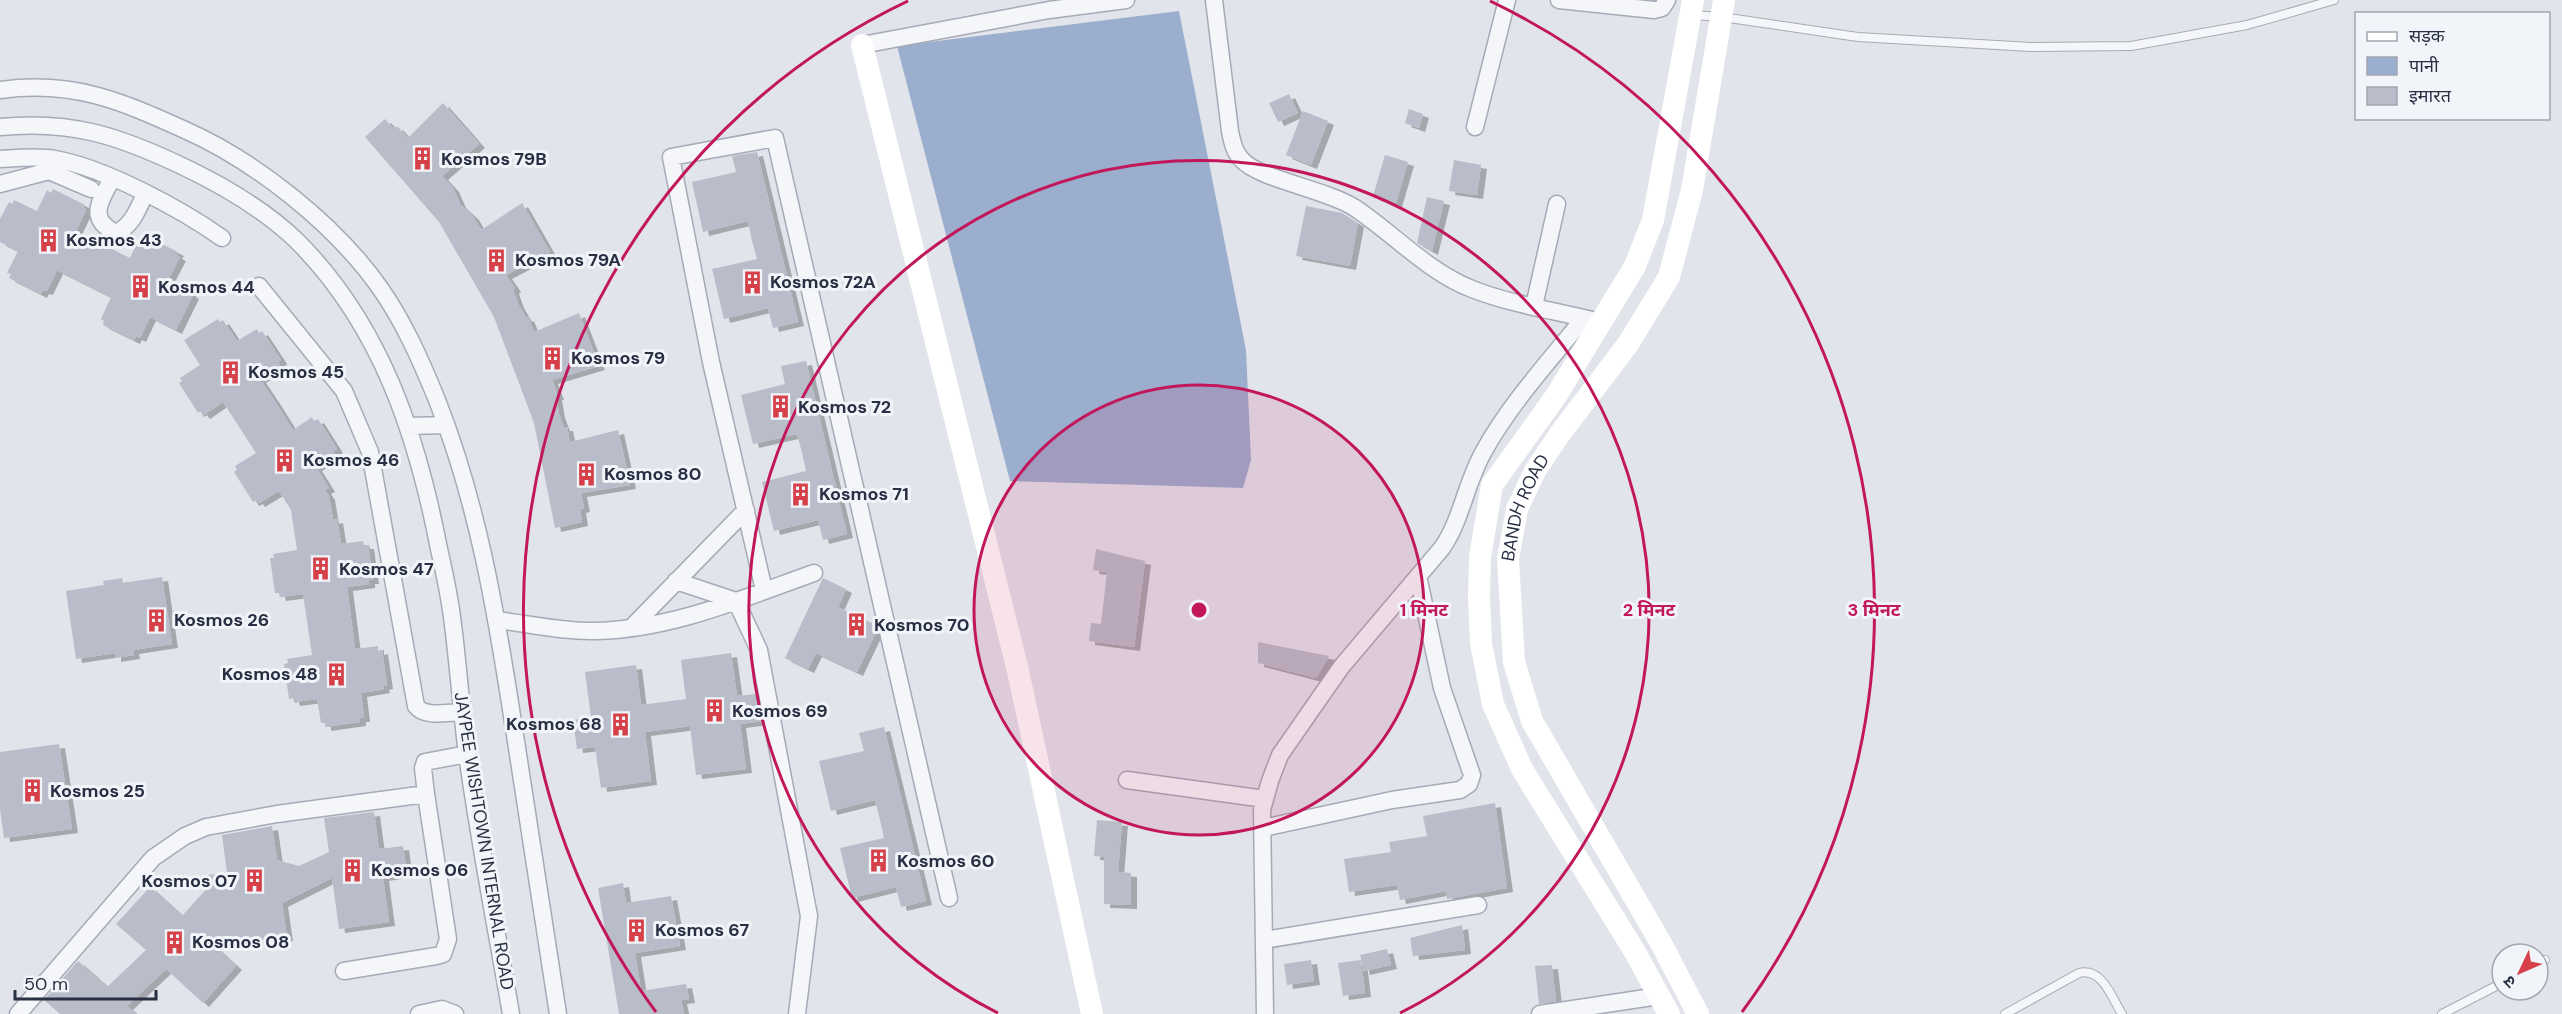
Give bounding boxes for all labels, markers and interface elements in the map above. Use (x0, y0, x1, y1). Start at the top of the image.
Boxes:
legend (2355, 12, 2550, 120)
text: सड़क (2409, 24, 2446, 48)
text: पानी (2409, 54, 2439, 78)
text: इमारत (2409, 84, 2452, 108)
building icon: Kosmos 79B (410, 146, 436, 172)
place label: Kosmos 79B (441, 147, 547, 171)
building icon: Kosmos 43 (35, 227, 61, 253)
place label: Kosmos 43 (66, 228, 162, 252)
building icon: Kosmos 79A (484, 247, 510, 273)
place label: Kosmos 79A (515, 248, 621, 272)
building icon: Kosmos 72A (739, 269, 765, 295)
place label: Kosmos 72A (770, 270, 876, 294)
building icon: Kosmos 44 (127, 274, 153, 300)
place label: Kosmos 44 (158, 275, 255, 299)
building icon: Kosmos 79 (540, 345, 566, 371)
place label: Kosmos 79 (571, 346, 665, 370)
building icon: Kosmos 45 (217, 359, 243, 385)
place label: Kosmos 45 (248, 360, 344, 384)
building icon: Kosmos 72 (767, 394, 793, 420)
place label: Kosmos 72 (798, 395, 891, 419)
building icon: Kosmos 46 (272, 447, 298, 473)
place label: Kosmos 46 (303, 448, 399, 472)
street label: BANDH ROAD (1496, 450, 1555, 563)
building icon: Kosmos 80 (573, 461, 599, 487)
place label: Kosmos 80 (604, 462, 701, 486)
building icon: Kosmos 71 (788, 481, 814, 507)
place label: Kosmos 71 (819, 482, 909, 506)
building icon: Kosmos 47 (308, 556, 334, 582)
place label: Kosmos 47 (339, 557, 434, 581)
text: 1 मिनट (1400, 598, 1449, 622)
text: 2 मिनट (1623, 598, 1676, 622)
text: 3 मिनट (1848, 598, 1901, 622)
centre of rings (1189, 600, 1209, 620)
building icon: Kosmos 26 (143, 607, 169, 633)
place label: Kosmos 26 (174, 608, 269, 632)
building icon: Kosmos 70 (843, 612, 869, 638)
place label: Kosmos 70 (874, 613, 970, 637)
building icon: Kosmos 48 (323, 661, 349, 687)
place label: Kosmos 48 (222, 662, 318, 686)
street label: JAYPEE WISHTOWN INTERNAL ROAD (449, 690, 519, 992)
building icon: Kosmos 69 (701, 698, 727, 724)
place label: Kosmos 69 (732, 699, 828, 723)
building icon: Kosmos 68 (607, 711, 633, 737)
place label: Kosmos 68 (506, 712, 602, 736)
building icon: Kosmos 25 (19, 778, 45, 804)
place label: Kosmos 25 (50, 779, 145, 803)
building icon: Kosmos 60 (866, 848, 892, 874)
place label: Kosmos 60 (897, 849, 994, 873)
building icon: Kosmos 06 (340, 857, 366, 883)
place label: Kosmos 06 (371, 858, 468, 882)
building icon: Kosmos 07 (242, 868, 268, 894)
place label: Kosmos 07 (142, 869, 237, 893)
building icon: Kosmos 67 (624, 917, 650, 943)
place label: Kosmos 67 (655, 918, 749, 942)
building icon: Kosmos 08 (161, 929, 187, 955)
place label: Kosmos 08 (192, 930, 289, 954)
north arrow (2490, 942, 2550, 1002)
scale bar (15, 963, 156, 1001)
text: उ (2498, 971, 2520, 993)
text: 50 m (24, 972, 68, 996)

